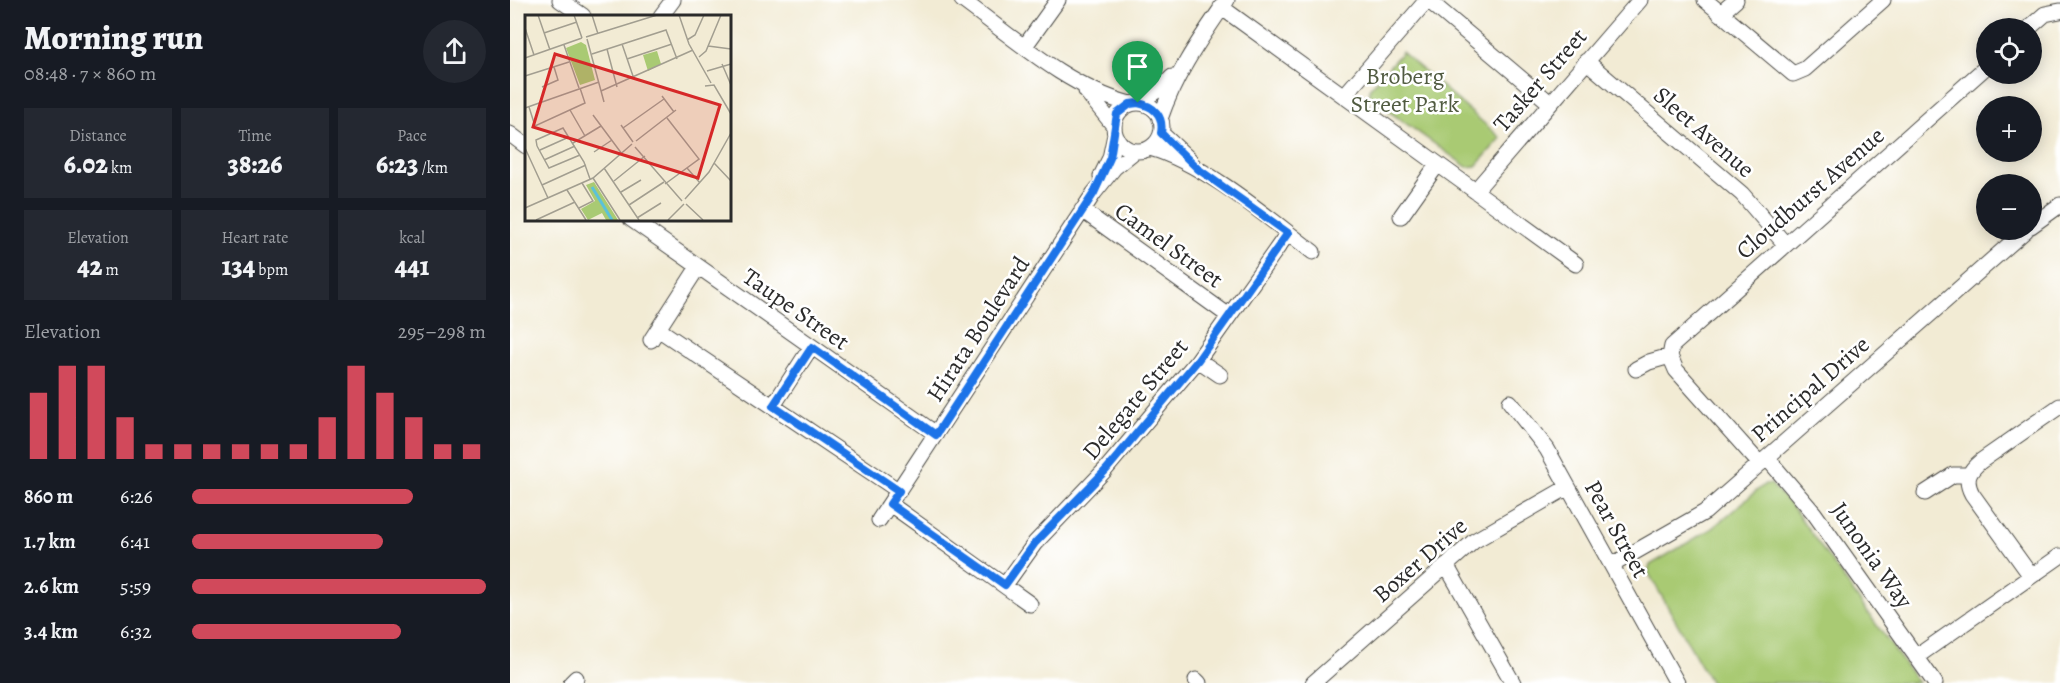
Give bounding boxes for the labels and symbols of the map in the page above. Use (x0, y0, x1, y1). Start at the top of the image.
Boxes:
inset map (525, 15, 730, 220)
street label: Tasker Street (1486, 21, 1594, 139)
pin (1112, 41, 1163, 103)
park label: Broberg Street Park (1351, 60, 1459, 120)
street label: Sleet Avenue (1647, 79, 1761, 185)
street label: Cloudburst Avenue (1729, 120, 1891, 266)
street label: Camel Street (1108, 195, 1230, 295)
street label: Hirata Boulevard (919, 250, 1037, 408)
street label: Taupe Street (736, 261, 856, 358)
street label: Principal Drive (1744, 329, 1876, 449)
street label: Delegate Street (1075, 331, 1195, 466)
street label: Pear Street (1577, 474, 1657, 584)
street label: Junonia Way (1824, 495, 1921, 615)
street label: Boxer Drive (1366, 510, 1474, 610)

